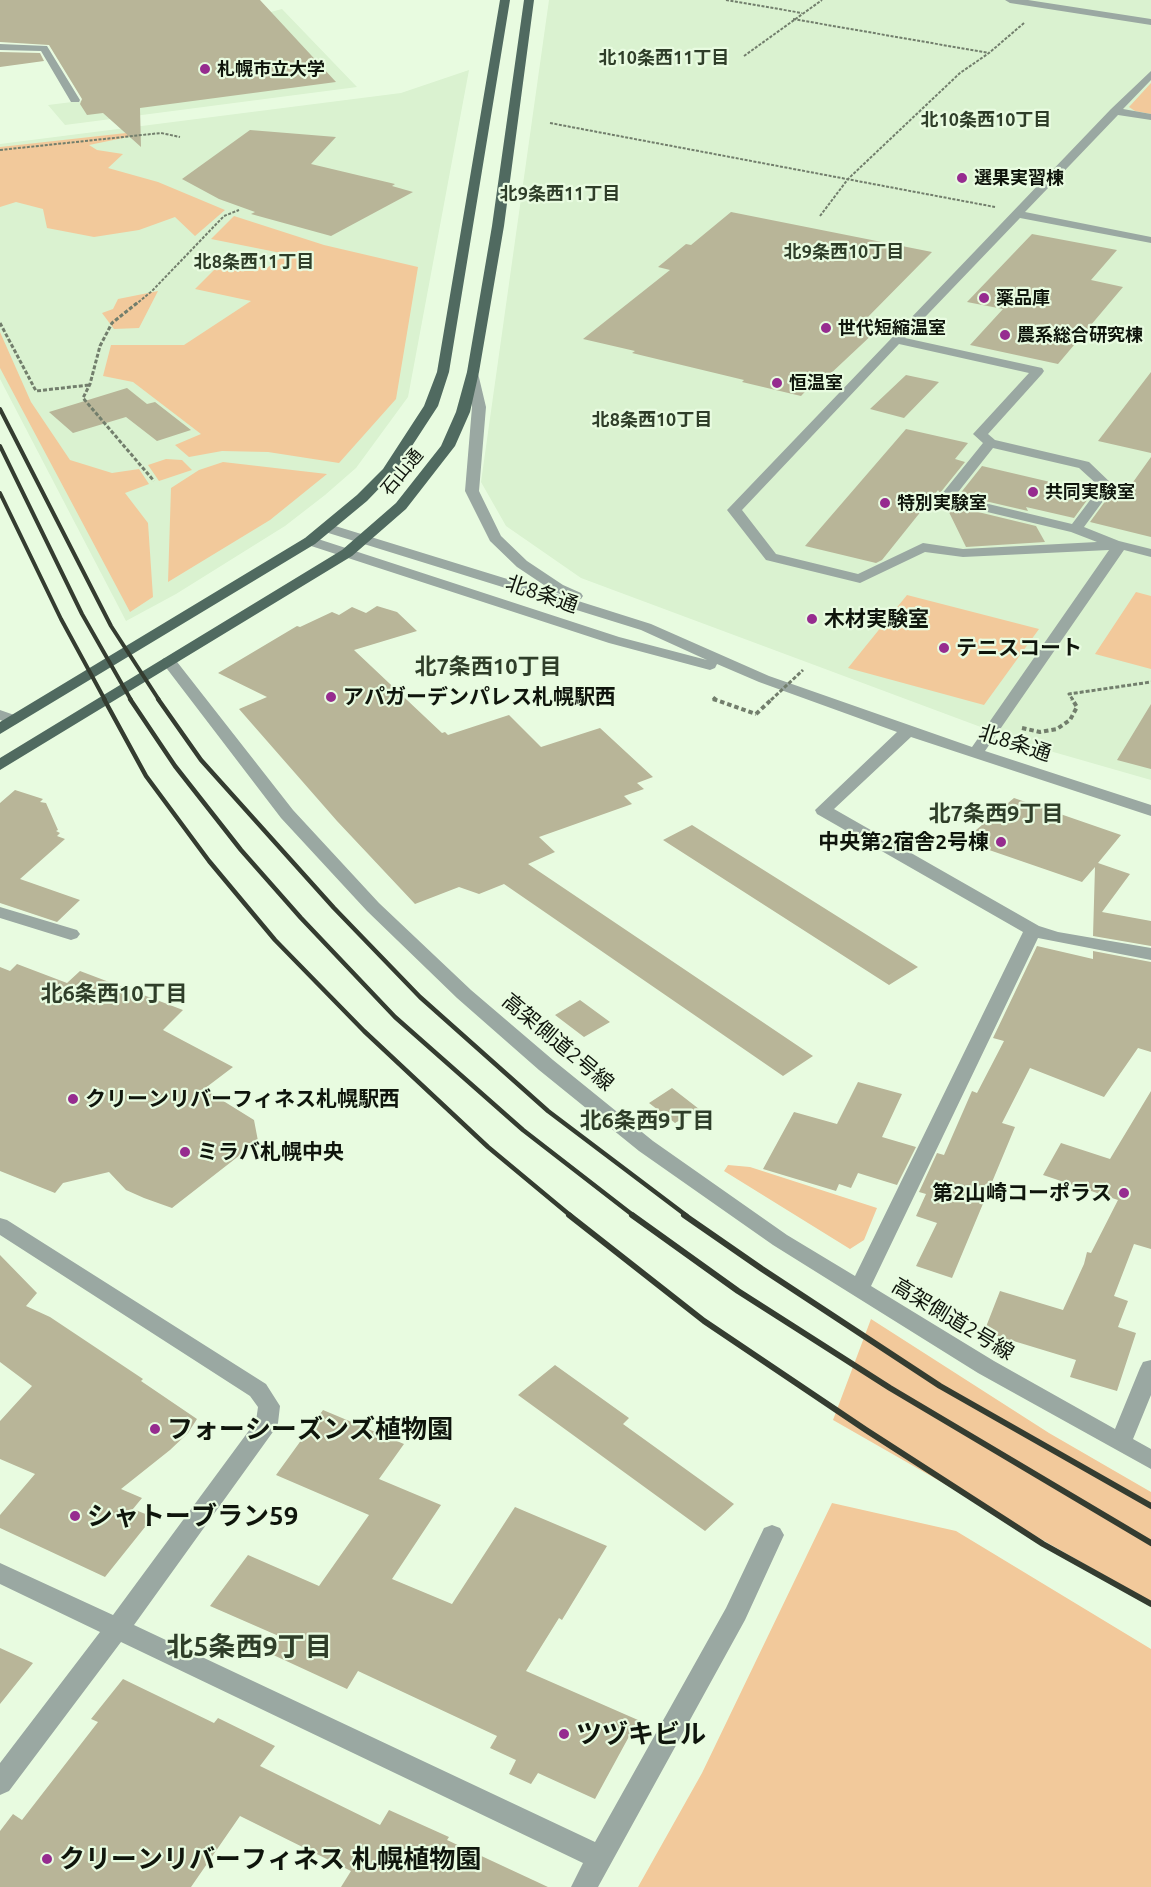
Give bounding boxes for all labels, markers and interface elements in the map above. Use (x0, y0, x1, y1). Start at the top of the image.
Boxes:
district label: 北10条西11丁目 (599, 47, 729, 69)
place label: 札幌市立大学 (217, 58, 325, 80)
marker: 札幌市立大学 (198, 62, 212, 76)
district label: 北10条西10丁目 (921, 109, 1051, 131)
place label: 選果実習棟 (974, 167, 1064, 189)
marker: 選果実習棟 (955, 171, 969, 185)
district label: 北9条西11丁目 (500, 183, 620, 205)
district label: 北9条西10丁目 (784, 241, 904, 263)
district label: 北8条西11丁目 (194, 251, 314, 273)
place label: 薬品庫 (996, 287, 1050, 309)
marker: 薬品庫 (977, 291, 991, 305)
place label: 世代短縮温室 (838, 317, 946, 339)
marker: 世代短縮温室 (819, 321, 833, 335)
place label: 農系総合研究棟 (1017, 324, 1143, 346)
marker: 農系総合研究棟 (998, 328, 1012, 342)
place label: 恒温室 (789, 372, 843, 394)
marker: 恒温室 (770, 376, 784, 390)
district label: 北8条西10丁目 (592, 409, 712, 431)
street label: 石山通 (376, 444, 428, 500)
place label: 共同実験室 (1045, 481, 1135, 503)
marker: 共同実験室 (1026, 485, 1040, 499)
place label: 特別実験室 (897, 492, 987, 514)
marker: 特別実験室 (878, 496, 892, 510)
street label: 北8条通 (503, 570, 581, 618)
place label: 木材実験室 (824, 606, 929, 632)
marker: 木材実験室 (805, 612, 819, 626)
place label: テニスコート (956, 635, 1082, 661)
marker: テニスコート (937, 641, 951, 655)
district label: 北7条西10丁目 (414, 654, 562, 680)
place label: アパガーデンパレス札幌駅西 (343, 684, 616, 710)
marker: アパガーデンパレス札幌駅西 (324, 690, 338, 704)
street label: 北8条通 (976, 719, 1054, 767)
district label: 北7条西9丁目 (929, 801, 1063, 827)
place label: 中央第2宿舎2号棟 (818, 829, 989, 855)
marker: 中央第2宿舎2号棟 (994, 835, 1008, 849)
district label: 北6条西10丁目 (40, 981, 188, 1007)
street label: 高架側道2号線 (497, 988, 619, 1096)
place label: クリーンリバーフィネス札幌駅西 (85, 1086, 400, 1112)
marker: クリーンリバーフィネス札幌駅西 (66, 1092, 80, 1106)
district label: 北6条西9丁目 (580, 1108, 714, 1134)
place label: ミラバ札幌中央 (197, 1139, 344, 1165)
marker: ミラバ札幌中央 (178, 1145, 192, 1159)
place label: 第2山崎コーポラス (932, 1180, 1112, 1206)
marker: 第2山崎コーポラス (1117, 1186, 1131, 1200)
street label: 高架側道2号線 (887, 1273, 1019, 1365)
place label: フォーシーズンズ植物園 (167, 1413, 453, 1445)
marker: フォーシーズンズ植物園 (148, 1422, 162, 1436)
place label: シャトーブラン59 (87, 1500, 298, 1532)
marker: シャトーブラン59 (68, 1509, 82, 1523)
district label: 北5条西9丁目 (166, 1631, 332, 1663)
place label: ツヅキビル (576, 1718, 706, 1750)
marker: ツヅキビル (557, 1727, 571, 1741)
place label: クリーンリバーフィネス 札幌植物園 (59, 1843, 481, 1875)
marker: クリーンリバーフィネス 札幌植物園 (40, 1852, 54, 1866)

